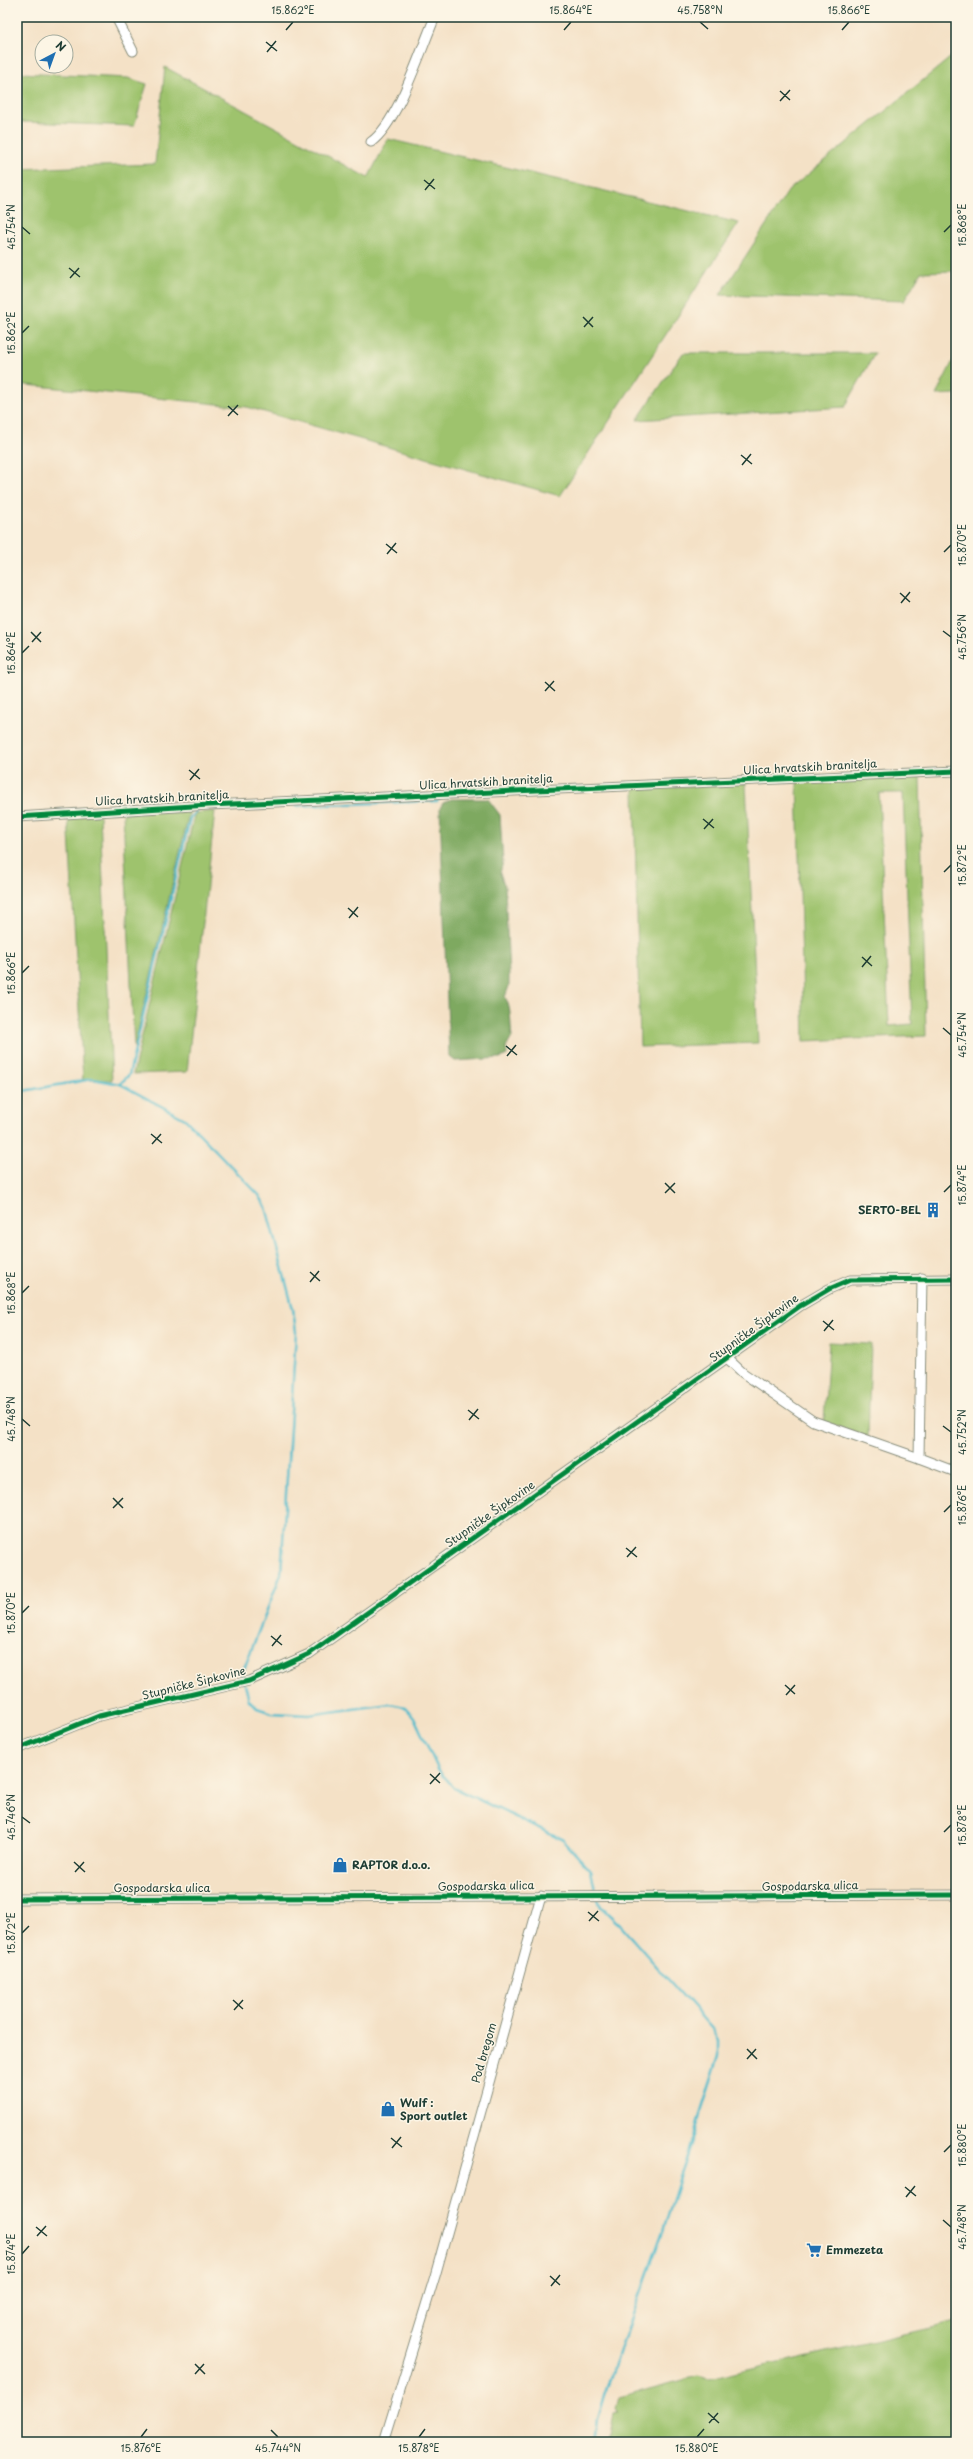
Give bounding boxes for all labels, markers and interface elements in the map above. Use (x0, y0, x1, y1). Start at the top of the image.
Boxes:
text: 15.862°E (271, 2, 315, 17)
text: 15.864°E (550, 2, 592, 17)
text: 45.758°N (677, 2, 723, 17)
text: 15.866°E (828, 2, 870, 17)
north arrow (34, 34, 74, 74)
text: N (52, 37, 70, 56)
text: 45.754°N (3, 204, 18, 250)
text: 15.868°E (954, 204, 969, 246)
text: 15.862°E (3, 311, 18, 355)
text: 15.870°E (954, 524, 969, 566)
text: 45.756°N (954, 614, 969, 660)
text: 15.864°E (3, 632, 18, 674)
street label: Ulica hrvatskih branitelja (743, 755, 877, 778)
street label: Ulica hrvatskih branitelja (419, 770, 553, 793)
street label: Ulica hrvatskih branitelja (95, 786, 229, 809)
text: 15.872°E (954, 844, 969, 886)
text: 15.866°E (3, 952, 18, 994)
text: 45.754°N (954, 1012, 969, 1058)
text: 15.874°E (954, 1164, 969, 1206)
place label: SERTO-BEL (858, 1201, 921, 1218)
building icon: SERTO-BEL (924, 1201, 942, 1219)
text: 15.868°E (3, 1272, 18, 1314)
street label: Stupničke Šipkovine (706, 1289, 802, 1366)
text: 45.748°N (3, 1396, 18, 1442)
text: 45.752°N (954, 1409, 969, 1455)
street label: Stupničke Šipkovine (441, 1476, 538, 1551)
text: 15.876°E (954, 1485, 969, 1525)
text: 15.870°E (3, 1592, 18, 1634)
street label: Stupničke Šipkovine (140, 1661, 248, 1704)
text: 45.746°N (3, 1794, 18, 1840)
text: 15.878°E (954, 1804, 969, 1846)
shop icon: RAPTOR d.o.o. (331, 1856, 349, 1874)
place label: RAPTOR d.o.o. (352, 1856, 430, 1873)
street label: Gospodarska ulica (437, 1876, 535, 1895)
street label: Gospodarska ulica (761, 1876, 859, 1895)
street label: Gospodarska ulica (114, 1879, 210, 1896)
text: 15.872°E (3, 1912, 18, 1954)
street label: Pod bregom (467, 2021, 500, 2085)
place label: Wulf : Sport outlet (400, 2094, 468, 2124)
shop icon: Wulf : Sport outlet (379, 2100, 397, 2118)
text: 15.880°E (954, 2123, 969, 2167)
text: 45.748°N (954, 2204, 969, 2250)
text: 15.874°E (3, 2233, 18, 2275)
supermarket icon: Emmezeta (805, 2241, 823, 2259)
place label: Emmezeta (826, 2241, 884, 2258)
text: 15.876°E (121, 2440, 161, 2455)
text: 45.744°N (255, 2440, 301, 2455)
text: 15.878°E (398, 2440, 440, 2455)
text: 15.880°E (675, 2440, 719, 2455)

